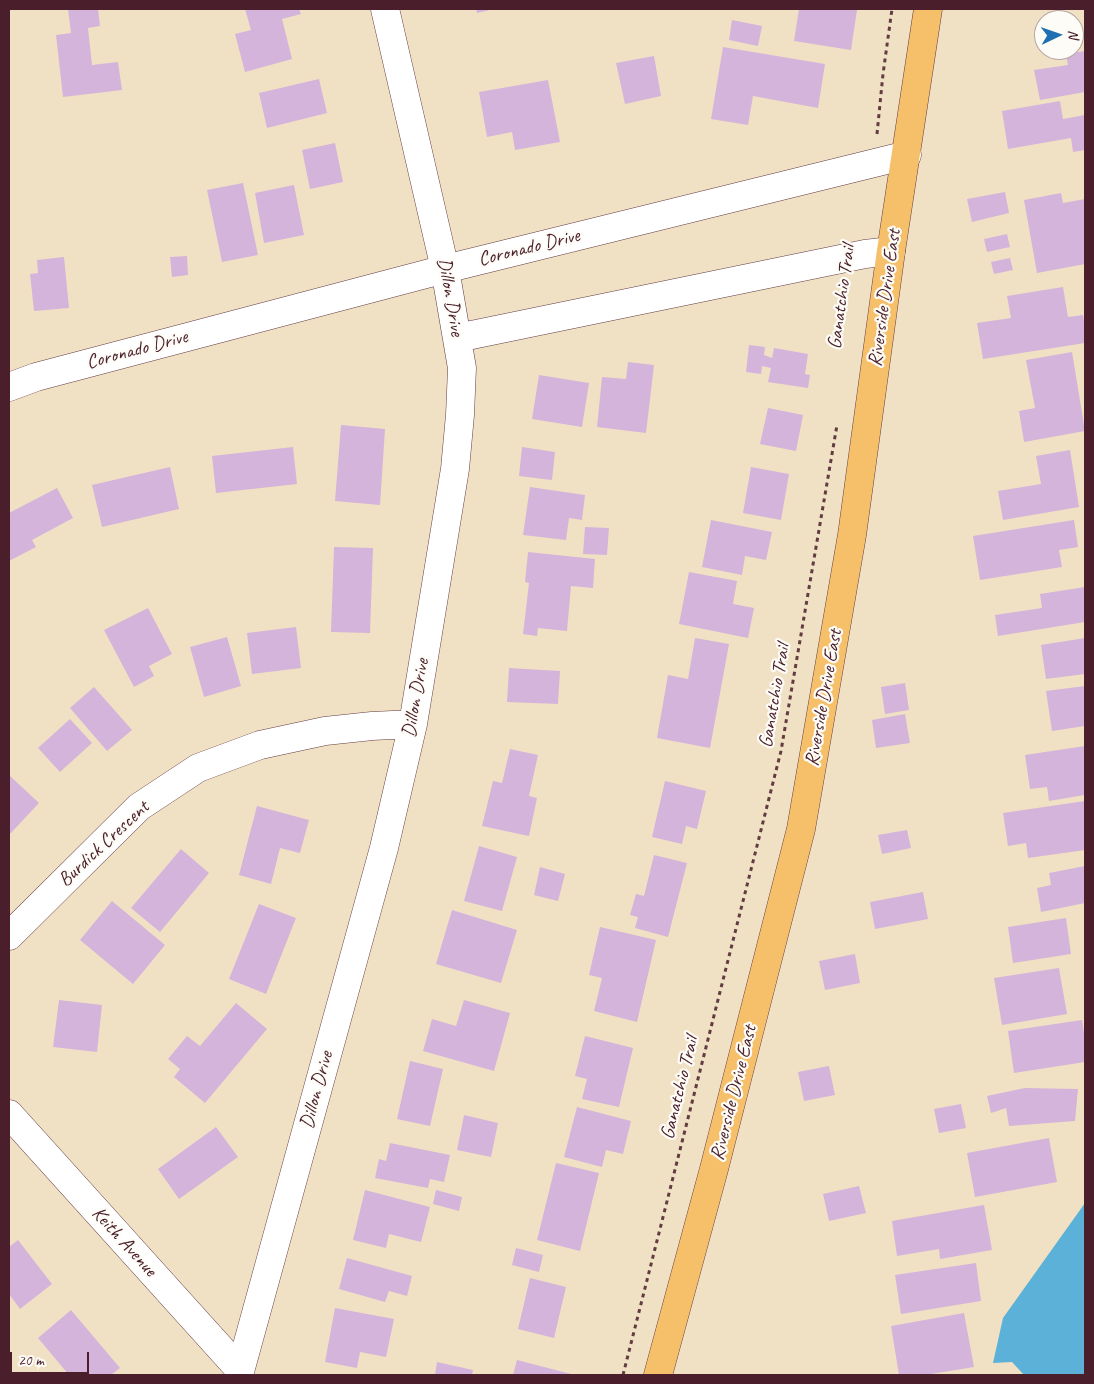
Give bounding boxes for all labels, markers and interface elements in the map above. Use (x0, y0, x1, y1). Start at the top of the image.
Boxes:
north arrow (1034, 10, 1084, 60)
text: N (1065, 29, 1082, 39)
street label: Coronado Drive (476, 224, 582, 272)
street label: Riverside Drive East (863, 228, 907, 368)
street label: Ganatchio Trail (823, 243, 861, 351)
street label: Dillon Drive (431, 256, 469, 338)
street label: Coronado Drive (84, 325, 190, 375)
street label: Riverside Drive East (800, 628, 848, 768)
street label: Ganatchio Trail (754, 642, 796, 750)
street label: Dillon Drive (397, 657, 435, 739)
street label: Burdick Crescent (53, 796, 155, 892)
street label: Riverside Drive East (706, 1023, 762, 1163)
street label: Ganatchio Trail (656, 1034, 704, 1142)
street label: Dillon Drive (295, 1049, 339, 1131)
street label: Keith Avenue (86, 1202, 162, 1282)
scale bar (12, 1342, 91, 1374)
text: 20 m (18, 1351, 44, 1370)

